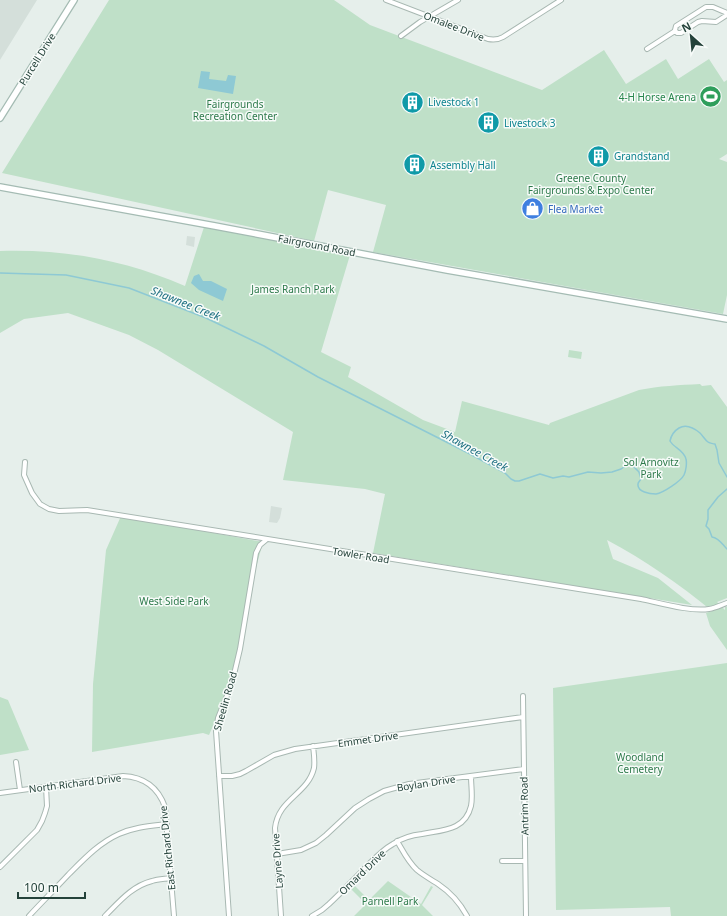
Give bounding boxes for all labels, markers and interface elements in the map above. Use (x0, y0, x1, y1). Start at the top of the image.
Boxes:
street label: Omalee Drive (422, 8, 487, 44)
north arrow (671, 16, 711, 56)
text: N (679, 18, 694, 35)
street label: Purcell Drive (15, 30, 59, 88)
sports icon: 4-H Horse Arena (698, 84, 724, 110)
building icon: Livestock 1 (400, 89, 426, 115)
place label: 4-H Horse Arena (619, 90, 696, 104)
place label: Livestock 1 (428, 95, 479, 109)
park label: Fairgrounds Recreation Center (193, 97, 277, 123)
building icon: Livestock 3 (475, 110, 501, 136)
place label: Livestock 3 (504, 116, 556, 130)
building icon: Grandstand (585, 143, 611, 169)
place label: Grandstand (614, 149, 670, 163)
building icon: Assembly Hall (402, 152, 428, 178)
place label: Assembly Hall (430, 158, 496, 172)
park label: Greene County Fairgrounds & Expo Center (528, 171, 654, 197)
shop icon: Flea Market (520, 196, 546, 222)
place label: Flea Market (548, 202, 603, 216)
street label: Fairground Road (277, 231, 357, 259)
water label: Shawnee Creek (149, 282, 223, 324)
park label: James Ranch Park (250, 282, 335, 296)
water label: Shawnee Creek (439, 426, 511, 475)
park label: Sol Arnovitz Park (623, 455, 679, 481)
street label: Towler Road (331, 544, 391, 566)
park label: West Side Park (139, 594, 209, 608)
street label: Sheelin Road (210, 670, 240, 732)
street label: Emmet Drive (337, 728, 399, 750)
park label: Woodland Cemetery (616, 750, 664, 776)
street label: North Richard Drive (28, 770, 122, 796)
street label: Boylan Drive (396, 771, 457, 795)
street label: Antrim Road (516, 776, 532, 836)
street label: East Richard Drive (156, 805, 178, 891)
street label: Layne Drive (268, 833, 286, 889)
street label: Omard Drive (335, 846, 389, 898)
scale bar (18, 874, 85, 900)
text: 100 m (24, 879, 59, 896)
park label: Parnell Park (362, 894, 419, 908)

